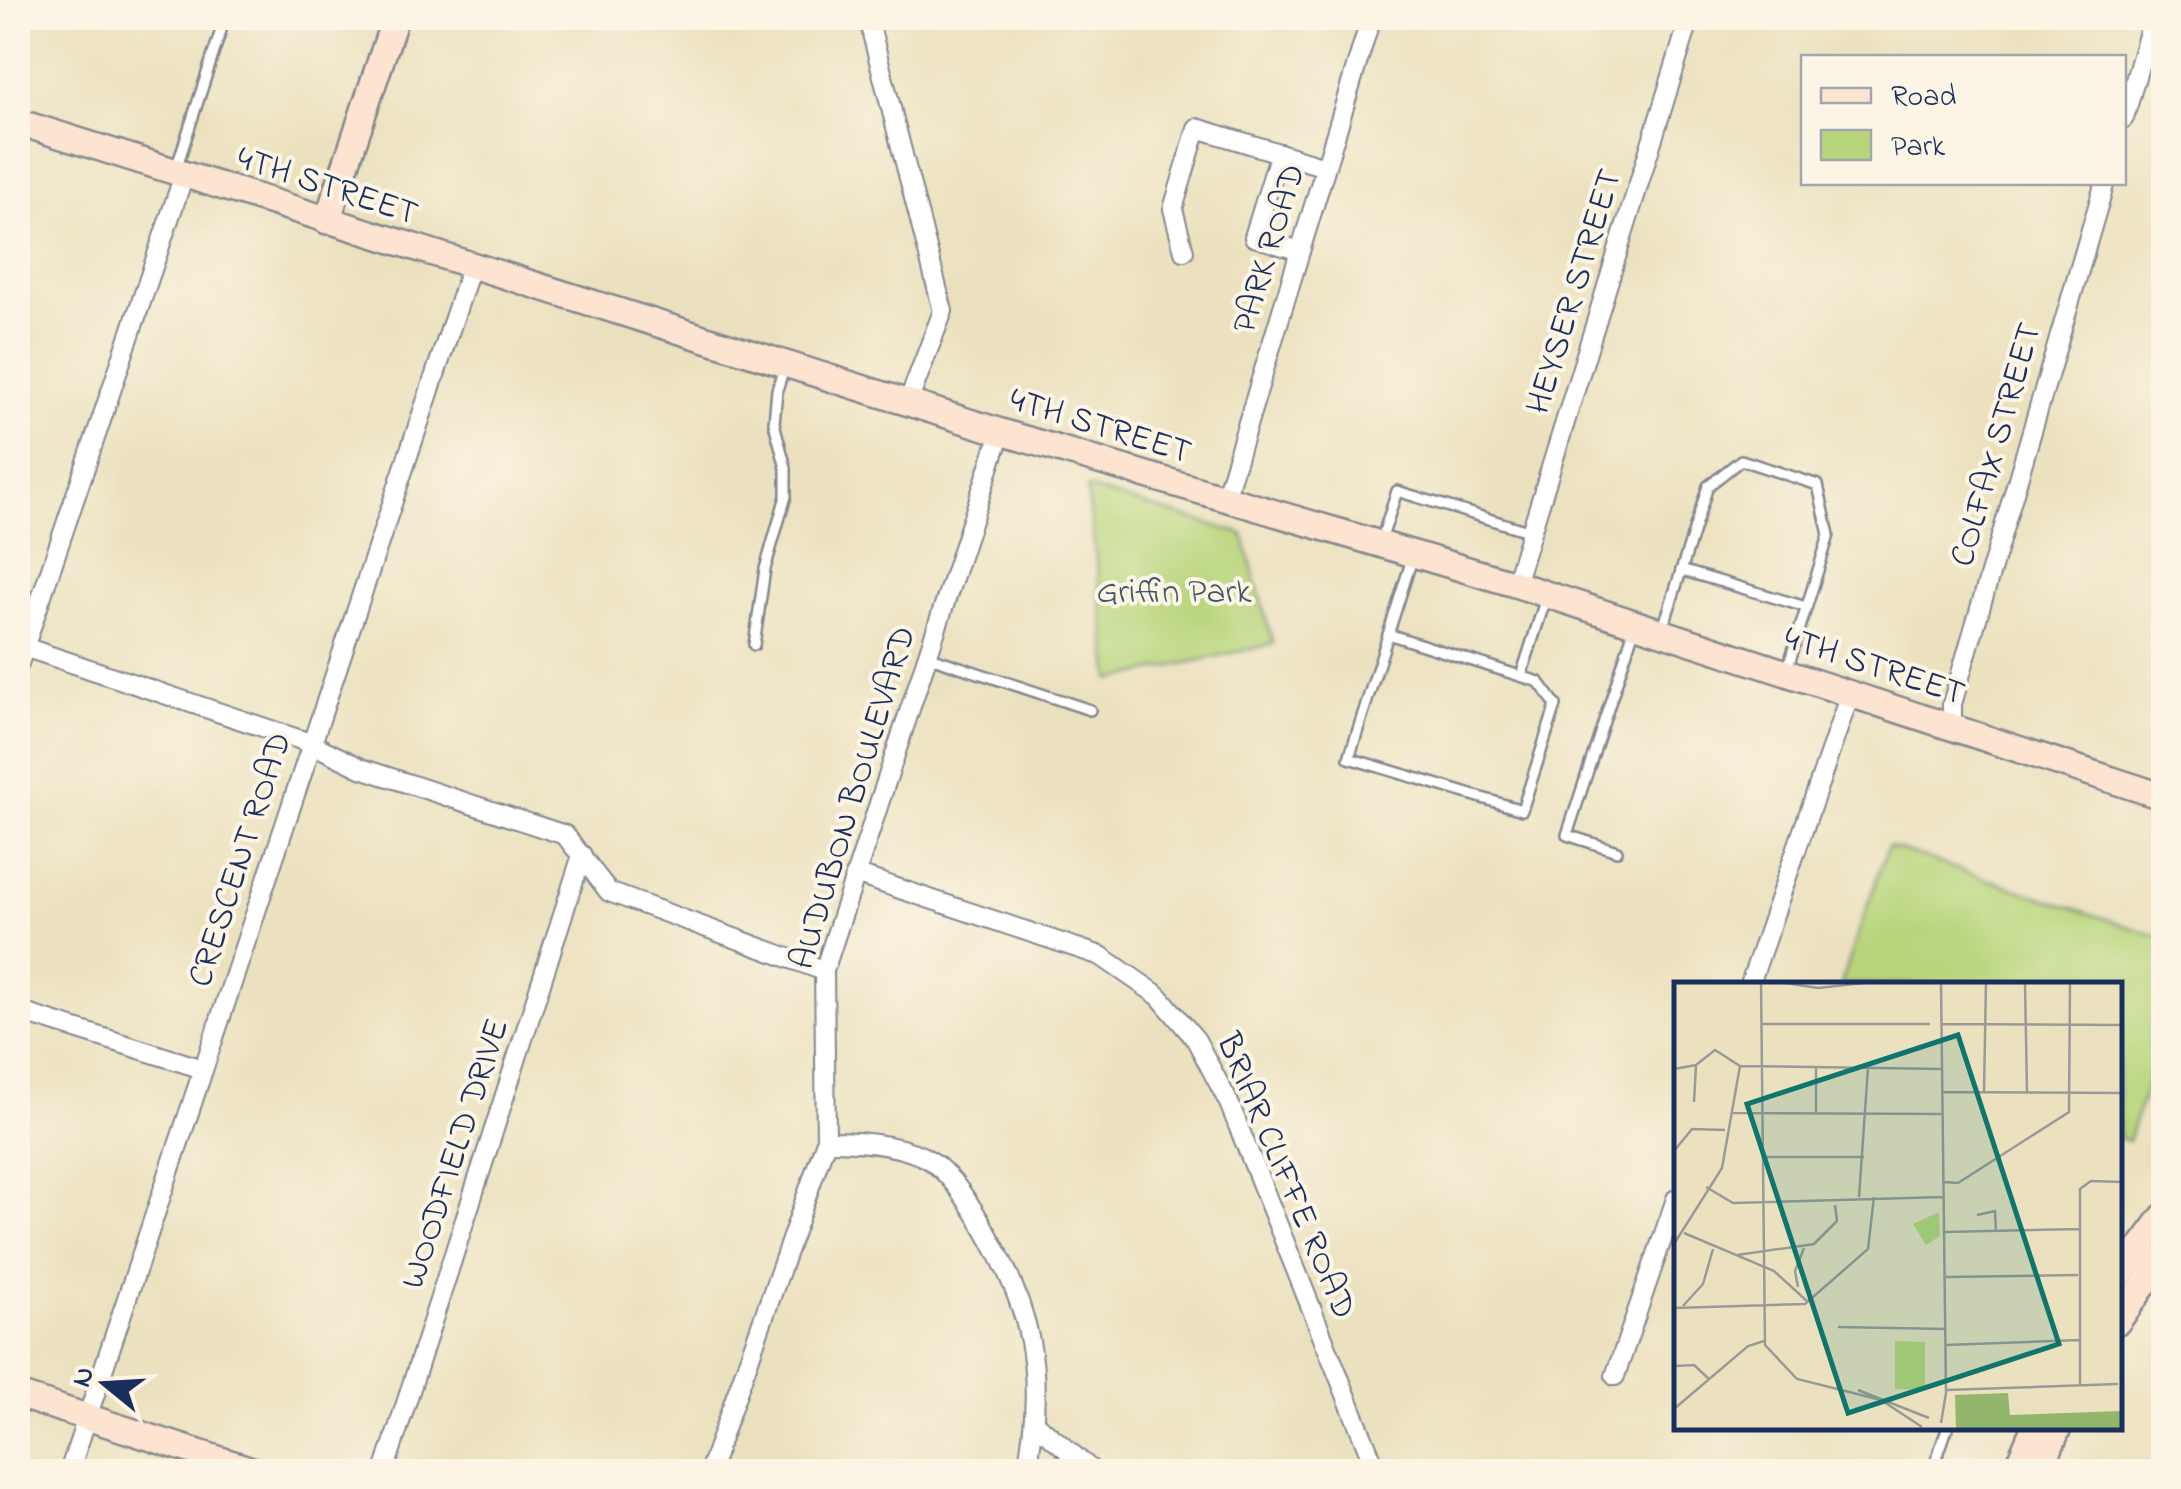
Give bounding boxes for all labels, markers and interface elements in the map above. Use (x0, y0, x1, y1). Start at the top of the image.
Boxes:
legend (1801, 55, 2126, 185)
text: Road (1891, 76, 1956, 120)
text: Park (1891, 126, 1946, 170)
street label: 4TH STREET (230, 134, 424, 241)
street label: PARK ROAD (1220, 158, 1320, 340)
street label: HEYSER STREET (1514, 163, 1637, 421)
street label: COLFAX STREET (1938, 317, 2057, 573)
street label: 4TH STREET (1003, 375, 1197, 479)
park label: Griffin Park (1096, 568, 1252, 619)
street label: 4TH STREET (1777, 614, 1971, 721)
street label: AUDUBON BOULEVARD (778, 620, 931, 976)
street label: CRESCENT ROAD (176, 726, 307, 994)
inset map (1674, 982, 2121, 1429)
street label: WOODFIELD DRIVE (389, 1012, 524, 1296)
street label: BRIAR CLIFFE ROAD (1201, 1024, 1368, 1327)
north arrow (55, 1334, 155, 1434)
text: N (62, 1362, 107, 1393)

